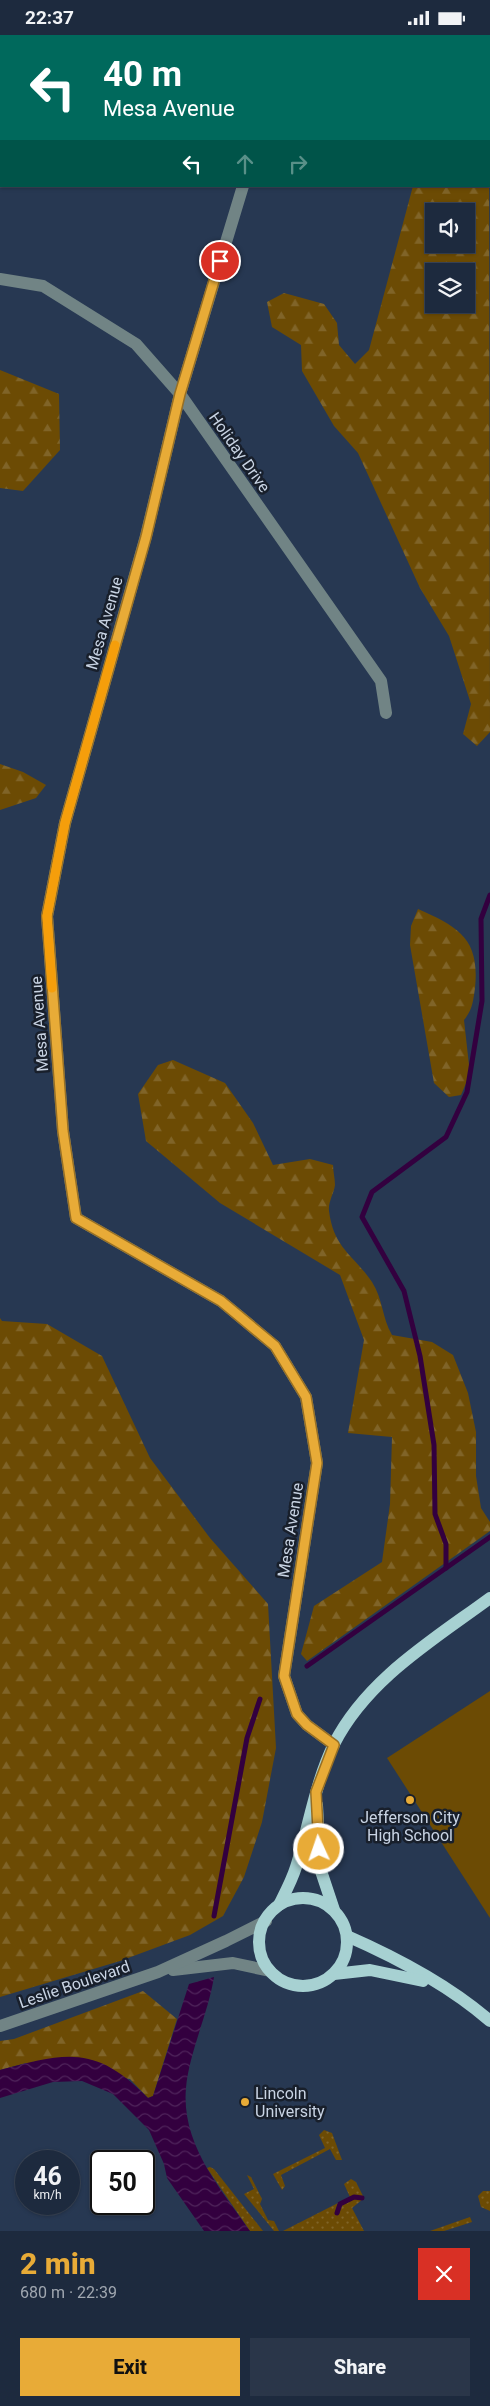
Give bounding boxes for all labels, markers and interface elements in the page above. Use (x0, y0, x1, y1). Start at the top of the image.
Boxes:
text: 22:37 (25, 6, 74, 29)
text: 40 m (103, 54, 182, 95)
icon: left (20, 55, 85, 120)
text: Mesa Avenue (103, 96, 235, 121)
icon: left (178, 150, 206, 178)
icon: ahead (231, 150, 259, 178)
icon: right (284, 150, 312, 178)
map controls (425, 203, 475, 313)
button: sound (425, 203, 475, 253)
pin (199, 240, 241, 282)
icon: arrive (206, 247, 234, 275)
button: layers (425, 263, 475, 313)
street label: Holiday Drive (205, 409, 274, 496)
street label: Mesa Avenue (82, 575, 127, 672)
street label: Mesa Avenue (27, 976, 52, 1072)
street label: Mesa Avenue (274, 1481, 307, 1579)
marker: Jefferson City High School (404, 1794, 416, 1806)
place label: Jefferson City High School (360, 1808, 460, 1845)
position arrow (292, 1822, 344, 1874)
street label: Leslie Boulevard (16, 1957, 132, 2012)
place label: Lincoln University (255, 2084, 325, 2121)
marker: Lincoln University (239, 2096, 251, 2108)
speed limit sign: 50 (90, 2150, 155, 2215)
text: 46 (33, 2162, 62, 2191)
text: km/h (33, 2188, 62, 2202)
text: 2 min (20, 2246, 96, 2281)
button: close (418, 2248, 470, 2300)
text: 680 m · 22:39 (20, 2283, 117, 2302)
button: Exit (20, 2338, 240, 2396)
button: Share (250, 2338, 470, 2396)

